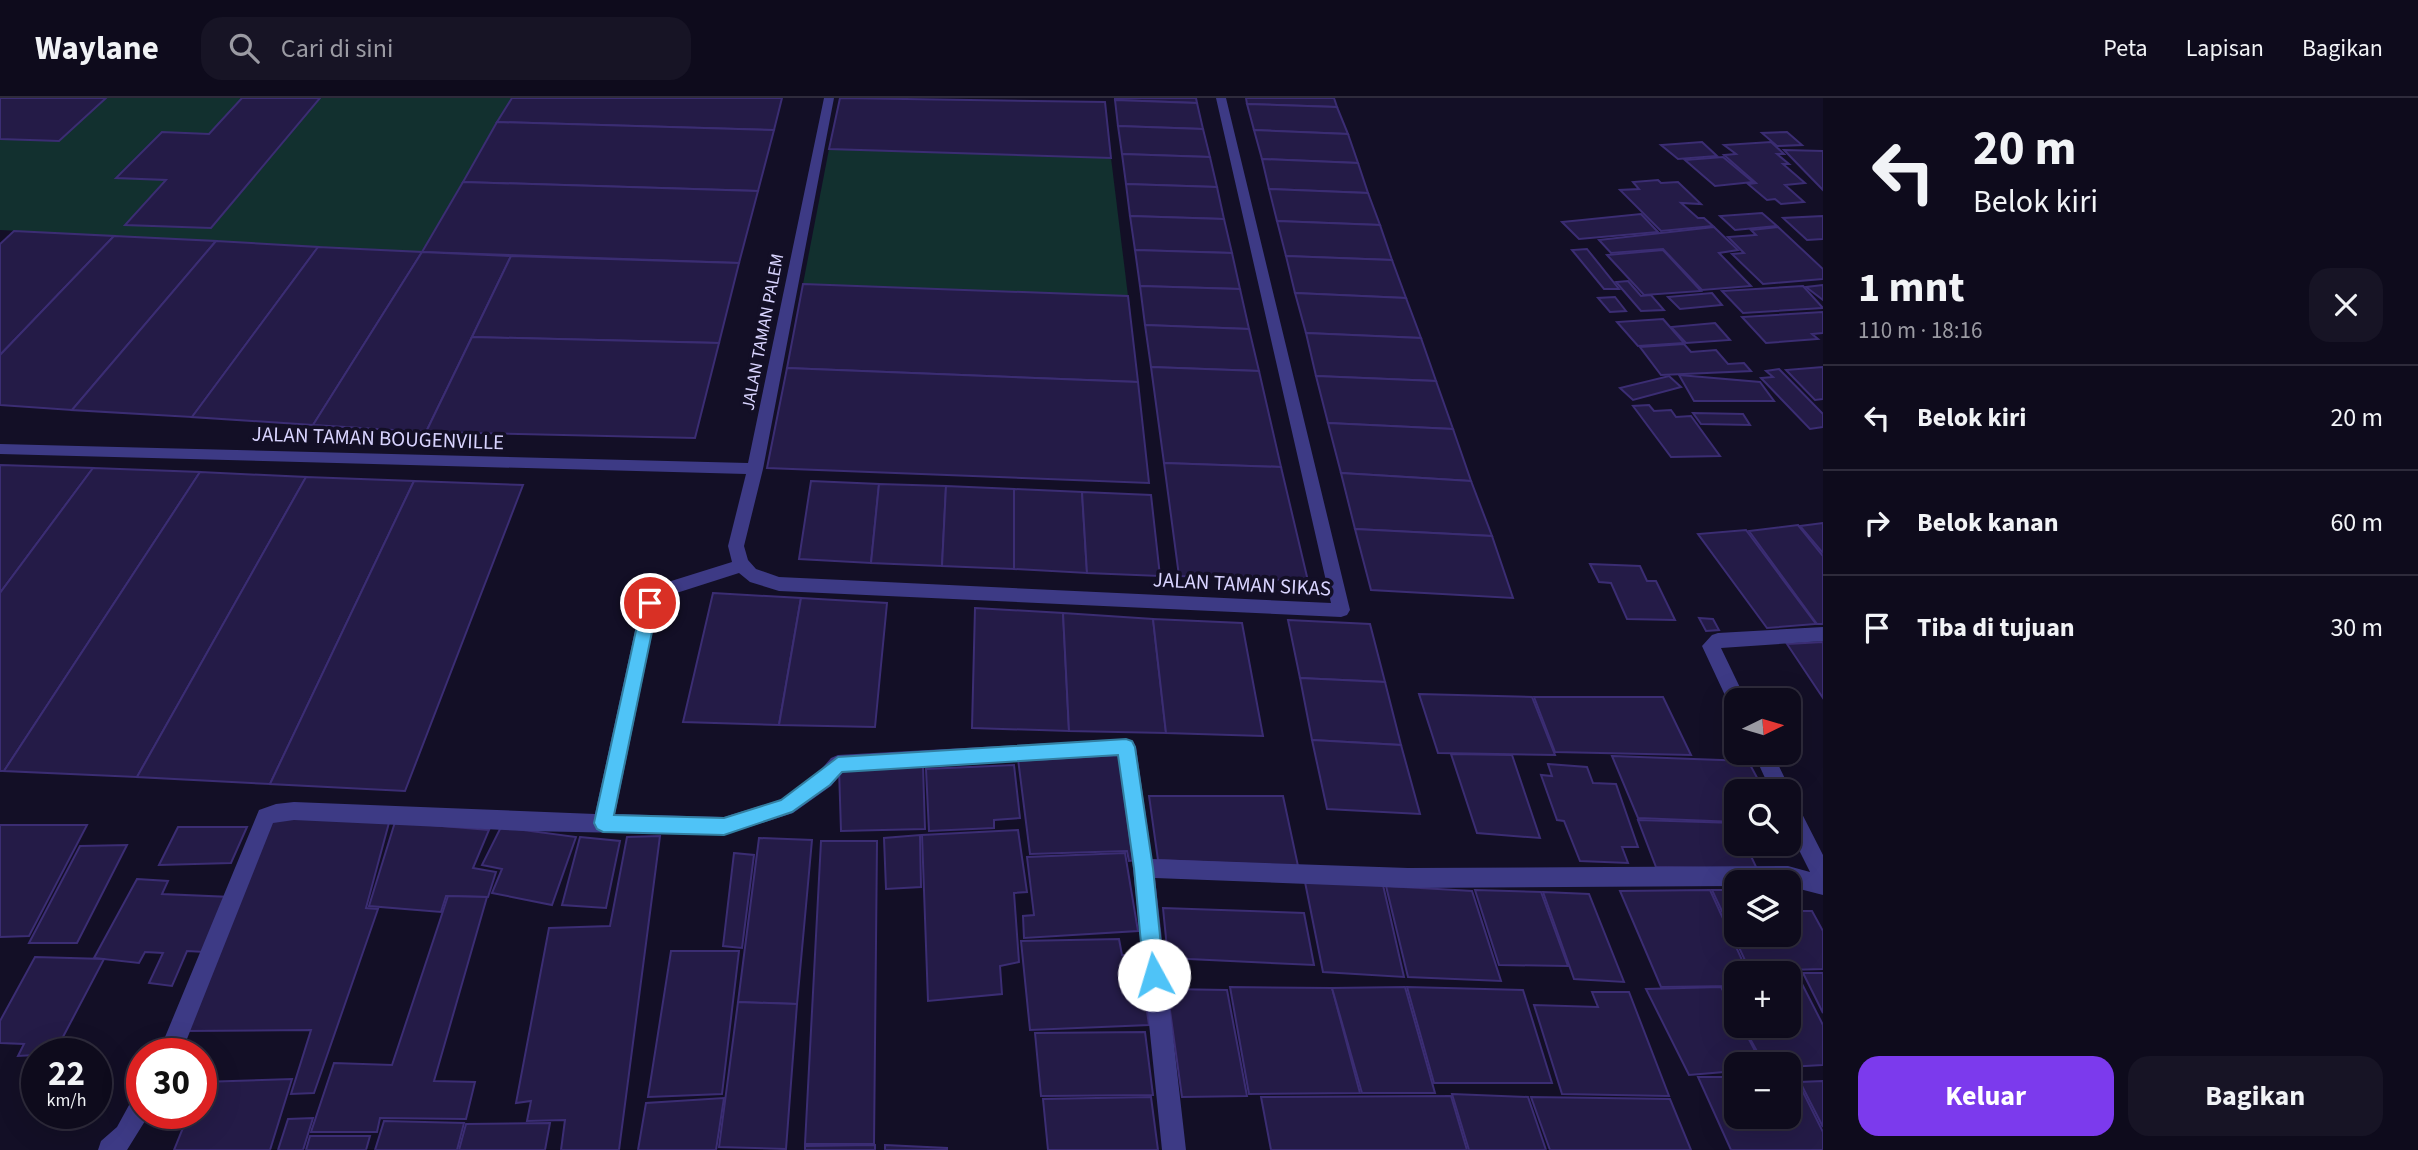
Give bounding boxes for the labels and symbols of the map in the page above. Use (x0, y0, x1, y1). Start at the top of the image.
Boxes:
street label: JALAN TAMAN PALEM (736, 251, 790, 413)
street label: JALAN TAMAN BOUGENVILLE (251, 419, 505, 457)
street label: JALAN TAMAN SIKAS (1152, 564, 1332, 604)
pin (620, 573, 680, 633)
north arrow (1724, 688, 1801, 765)
position arrow (1117, 938, 1191, 1012)
speed limit sign: 30 (126, 1038, 217, 1129)

